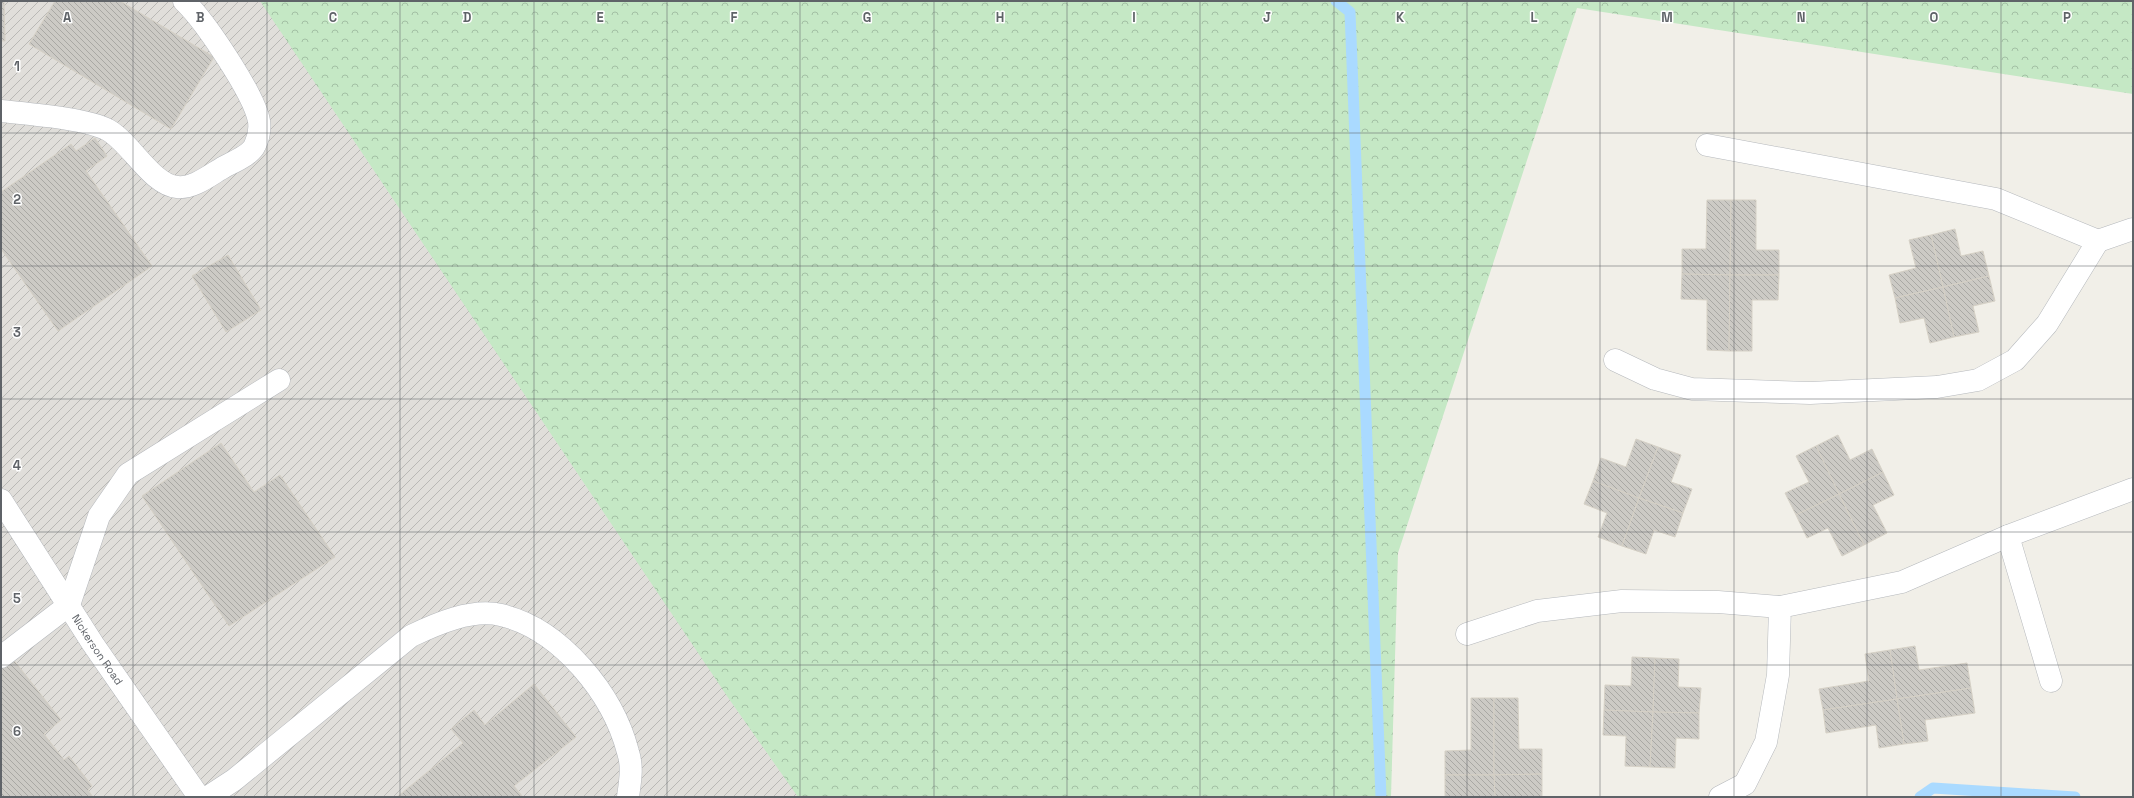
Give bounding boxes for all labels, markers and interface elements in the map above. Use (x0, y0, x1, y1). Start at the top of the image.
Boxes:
text: A (63, 9, 72, 26)
text: B (196, 9, 205, 26)
text: C (329, 9, 337, 26)
text: D (463, 9, 472, 26)
text: E (596, 9, 604, 26)
text: F (731, 9, 738, 26)
text: G (863, 9, 871, 26)
text: H (996, 9, 1004, 26)
text: I (1132, 9, 1136, 26)
text: J (1263, 9, 1271, 26)
text: K (1396, 9, 1405, 26)
text: L (1530, 9, 1538, 26)
text: M (1661, 9, 1673, 26)
text: N (1797, 9, 1805, 26)
text: O (1930, 9, 1939, 26)
text: P (2063, 9, 2071, 26)
text: 1 (14, 58, 20, 75)
text: 2 (13, 191, 21, 208)
text: 3 (13, 324, 21, 341)
text: 4 (13, 457, 21, 474)
text: 5 (13, 590, 21, 607)
street label: Nickerson Road (69, 612, 126, 688)
text: 6 (13, 723, 21, 740)

